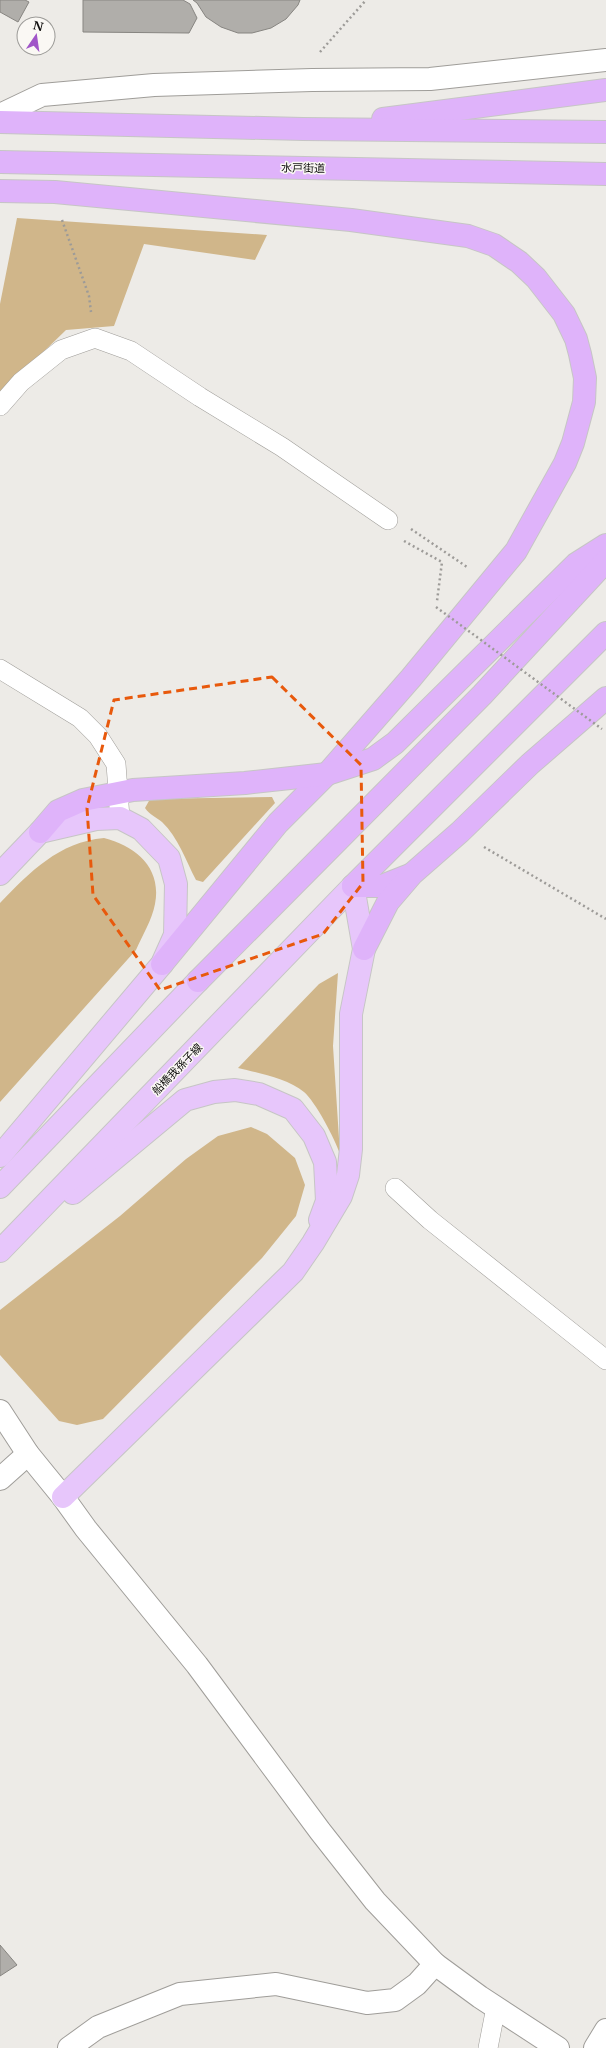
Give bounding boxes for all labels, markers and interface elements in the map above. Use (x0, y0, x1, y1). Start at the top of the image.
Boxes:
north arrow (16, 16, 56, 56)
text: N (32, 18, 46, 34)
street label: 水戸街道 (281, 161, 325, 175)
street label: 船橋我孫子線 (149, 1040, 205, 1098)

